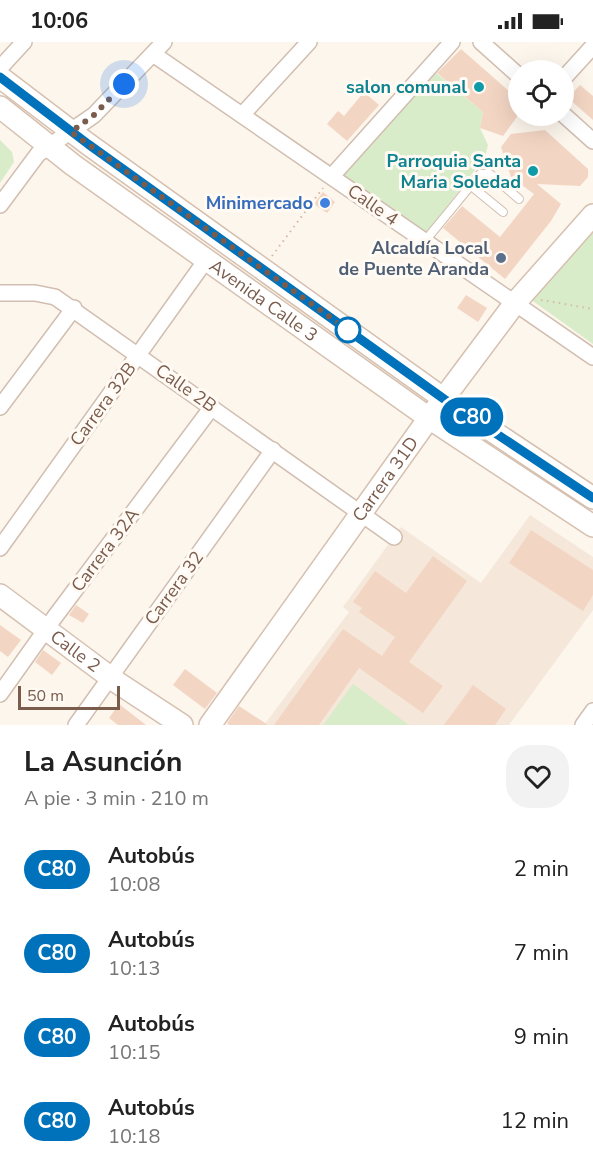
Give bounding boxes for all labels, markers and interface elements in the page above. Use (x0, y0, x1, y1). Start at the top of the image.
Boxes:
text: 10:06 (30, 6, 88, 36)
map controls (508, 60, 574, 126)
button: locate (508, 60, 574, 126)
your location (109, 69, 139, 99)
place label: salon comunal (346, 75, 467, 99)
marker: salon comunal (472, 80, 486, 94)
place label: Parroquia Santa Maria Soledad (386, 149, 521, 194)
marker: Parroquia Santa Maria Soledad (526, 164, 540, 178)
street label: Calle 4 (343, 179, 403, 231)
place label: Minimercado (206, 191, 313, 215)
marker: Minimercado (318, 196, 332, 210)
place label: Alcaldía Local de Puente Aranda (338, 236, 489, 281)
marker: Alcaldía Local de Puente Aranda (494, 251, 508, 265)
street label: Avenida Calle 3 (205, 254, 322, 347)
unlabelled marker (335, 317, 361, 343)
street label: Carrera 32B (64, 357, 142, 451)
street label: Calle 2B (151, 358, 221, 418)
line badge: C80 (438, 398, 506, 436)
text: C80 (452, 403, 492, 431)
street label: Carrera 31D (347, 432, 424, 527)
street label: Carrera 32A (66, 503, 144, 597)
street label: Carrera 32 (139, 546, 209, 630)
street label: Calle 2 (45, 625, 105, 678)
scale bar (18, 683, 120, 710)
text: 50 m (27, 685, 64, 707)
text: La Asunción (24, 743, 182, 781)
button: heart (506, 745, 569, 808)
text: A pie · 3 min · 210 m (24, 785, 209, 812)
text: Autobús (108, 841, 195, 871)
text: 2 min (514, 854, 569, 884)
text: C80 (37, 855, 77, 883)
text: 10:08 (108, 871, 161, 898)
text: Autobús (108, 925, 195, 955)
text: 7 min (514, 938, 569, 968)
text: C80 (37, 939, 77, 967)
text: 10:13 (108, 955, 161, 982)
text: Autobús (108, 1009, 195, 1039)
text: 9 min (514, 1022, 569, 1052)
text: C80 (37, 1023, 77, 1051)
text: 10:15 (108, 1039, 161, 1066)
text: Autobús (108, 1093, 195, 1123)
text: 12 min (501, 1106, 569, 1136)
text: C80 (37, 1107, 77, 1135)
text: 10:18 (108, 1123, 161, 1150)

